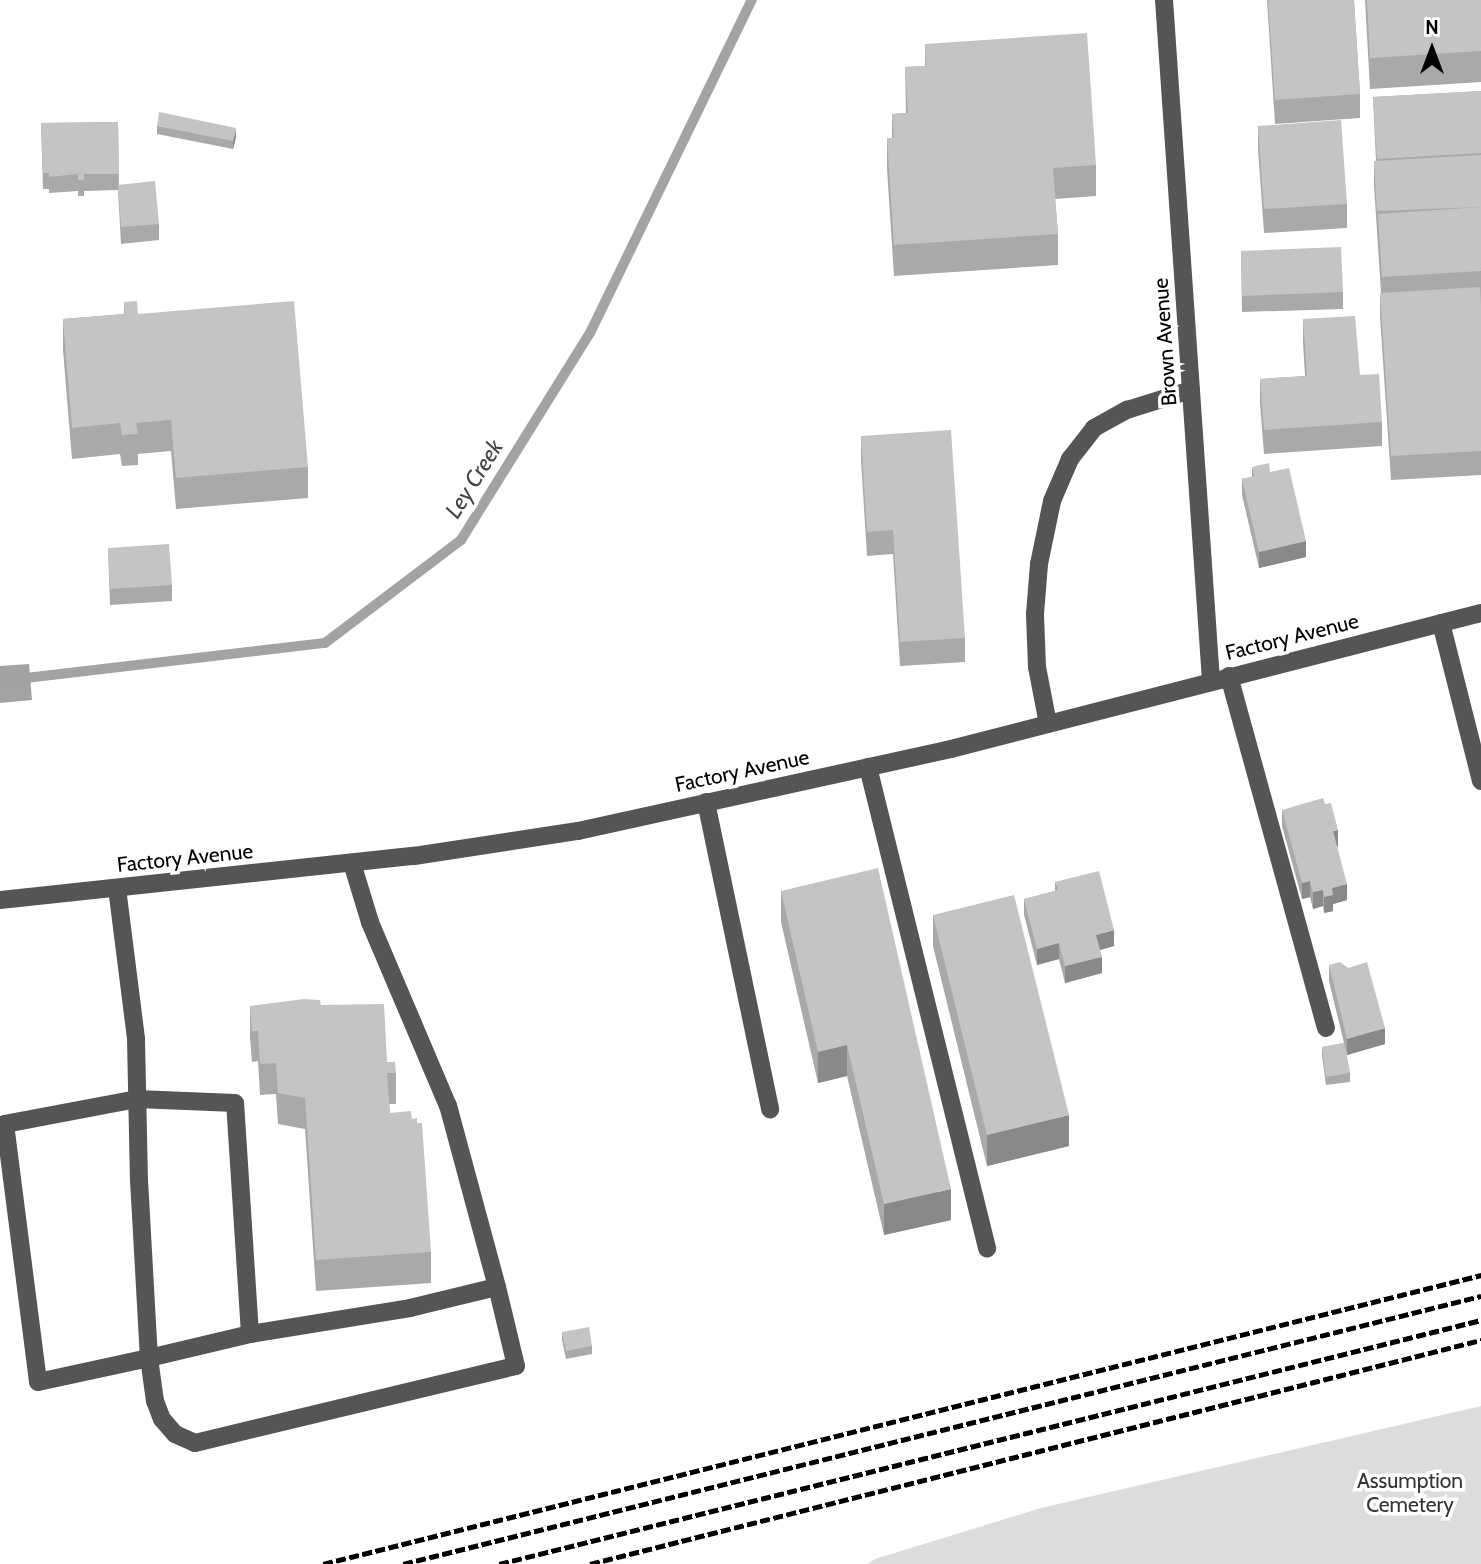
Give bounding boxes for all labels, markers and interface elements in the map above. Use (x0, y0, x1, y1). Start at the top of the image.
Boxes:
north arrow (1397, 14, 1467, 84)
text: N (1425, 16, 1439, 39)
street label: Brown Avenue (1148, 277, 1182, 407)
water label: Ley Creek (439, 435, 509, 523)
street label: Factory Avenue (1223, 608, 1361, 666)
street label: Factory Avenue (673, 744, 811, 798)
street label: Factory Avenue (116, 838, 254, 878)
park label: Assumption Cemetery (1357, 1468, 1463, 1518)

